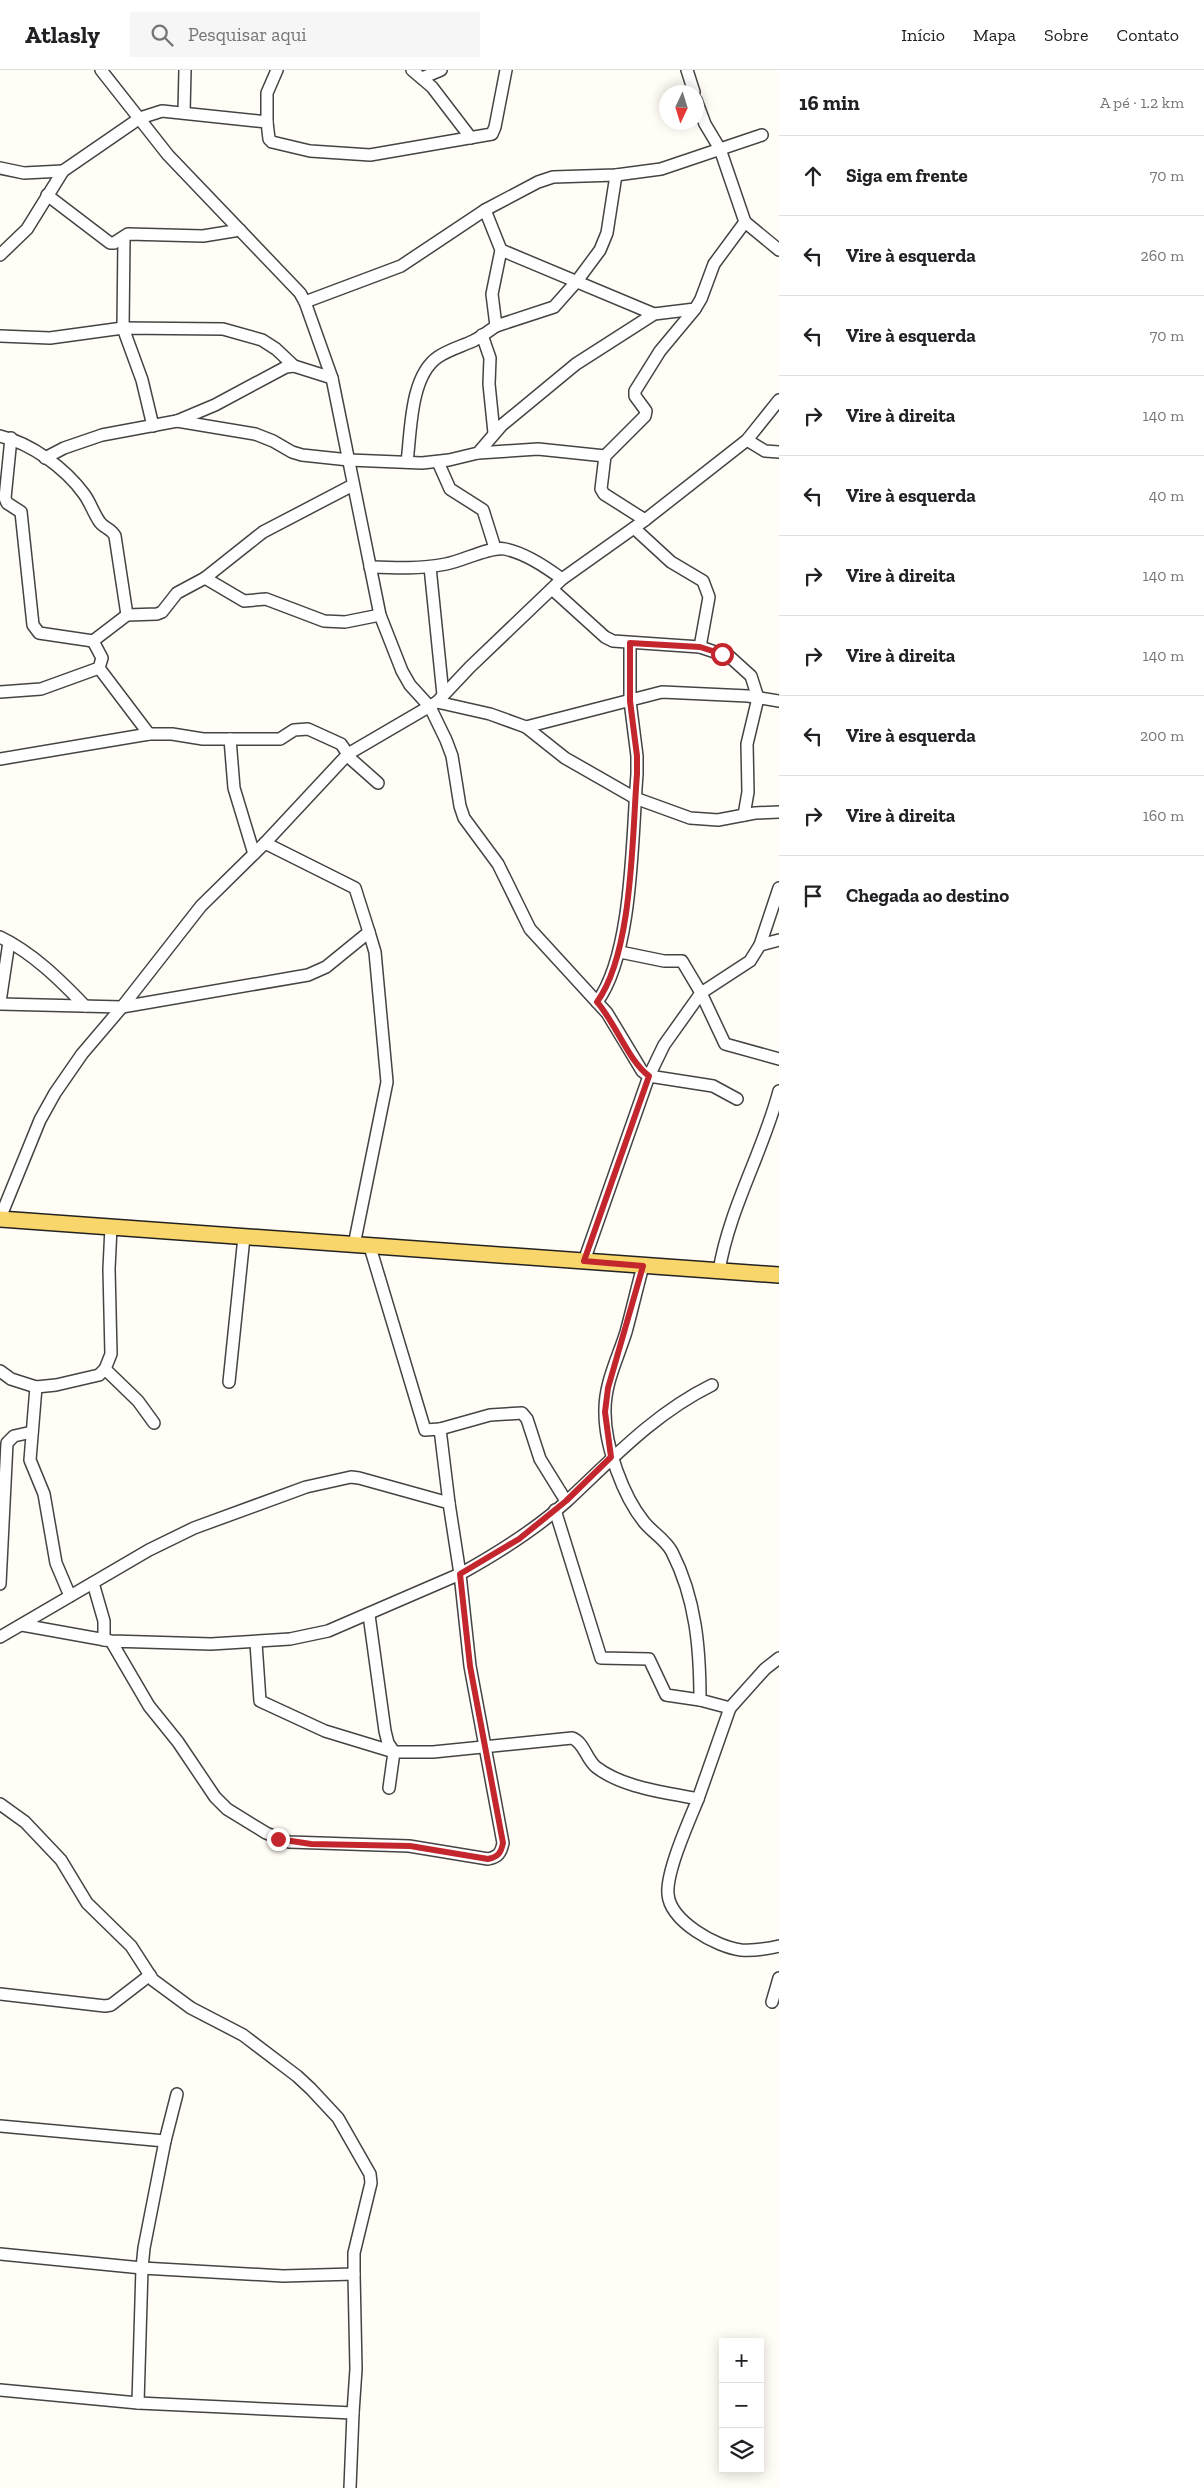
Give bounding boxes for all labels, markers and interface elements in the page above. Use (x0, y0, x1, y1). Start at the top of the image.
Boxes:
search box (130, 12, 480, 57)
text: Atlasly (25, 20, 100, 49)
icon: search (148, 21, 176, 49)
text: Pesquisar aqui (188, 23, 307, 46)
text: Início (901, 24, 945, 46)
text: Mapa (973, 24, 1016, 46)
text: Sobre (1044, 24, 1089, 46)
text: Contato (1117, 24, 1179, 46)
north arrow (659, 85, 704, 130)
text: 16 min (799, 90, 860, 115)
text: A pé · 1.2 km (1100, 93, 1184, 112)
icon: ahead (799, 162, 827, 190)
text: Siga em frente (846, 164, 968, 187)
text: 70 m (1150, 166, 1184, 185)
icon: left (799, 242, 827, 270)
text: Vire à esquerda (846, 244, 976, 267)
text: 260 m (1141, 246, 1184, 265)
icon: left (799, 322, 827, 350)
text: Vire à esquerda (846, 324, 976, 347)
text: 70 m (1150, 326, 1184, 345)
icon: right (799, 402, 827, 430)
text: Vire à direita (846, 404, 955, 427)
text: 140 m (1143, 406, 1184, 425)
icon: left (799, 482, 827, 510)
text: Vire à esquerda (846, 484, 976, 507)
text: 40 m (1149, 486, 1184, 505)
icon: right (799, 562, 827, 590)
text: Vire à direita (846, 564, 955, 587)
text: 140 m (1143, 566, 1184, 585)
icon: right (799, 642, 827, 670)
route start (711, 643, 734, 666)
text: Vire à direita (846, 644, 955, 667)
text: 140 m (1143, 646, 1184, 665)
icon: left (799, 722, 827, 750)
text: Vire à esquerda (846, 724, 976, 747)
text: 200 m (1140, 726, 1184, 745)
icon: right (799, 802, 827, 830)
text: Vire à direita (846, 804, 955, 827)
text: 160 m (1143, 806, 1184, 825)
icon: arrive (799, 882, 827, 910)
text: Chegada ao destino (846, 884, 1009, 907)
route end (267, 1828, 290, 1851)
map controls (719, 2338, 764, 2473)
button: + (719, 2338, 764, 2383)
button: − (719, 2383, 764, 2428)
button: layers (719, 2428, 764, 2473)

